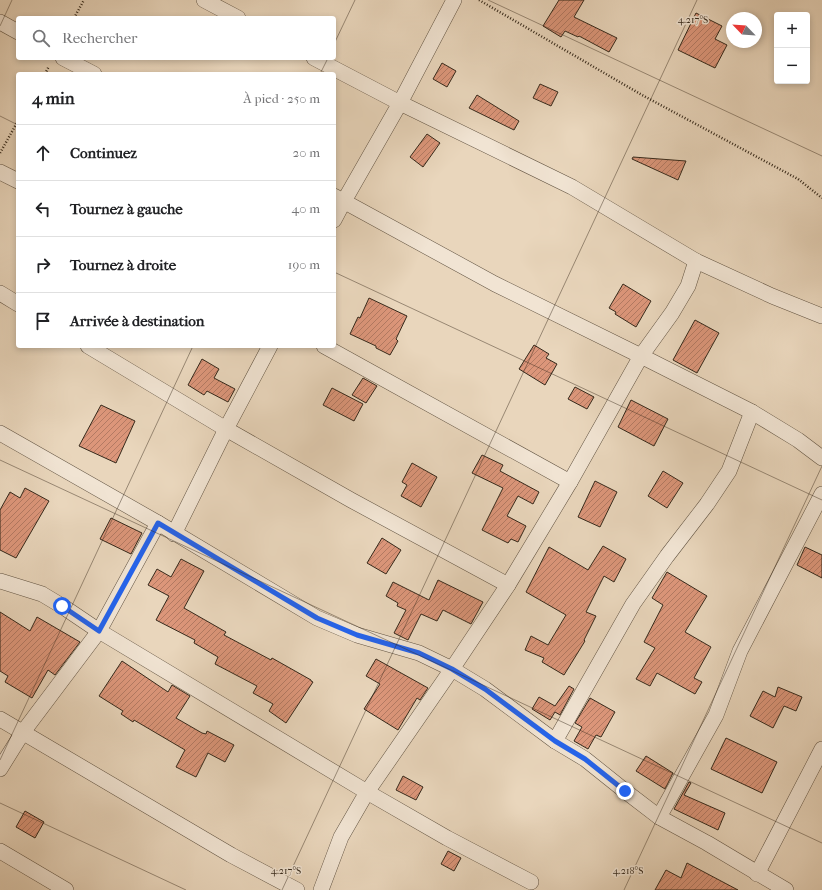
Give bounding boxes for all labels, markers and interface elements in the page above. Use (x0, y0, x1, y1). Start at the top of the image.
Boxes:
north arrow (726, 12, 762, 48)
map controls (774, 12, 810, 84)
button: + (774, 12, 810, 48)
text: 4.217°S (678, 14, 708, 26)
search box (16, 16, 336, 60)
icon: search (30, 27, 52, 49)
text: Rechercher (62, 29, 137, 47)
button: − (774, 48, 810, 84)
text: 4 min (32, 88, 75, 108)
text: À pied · 250 m (243, 91, 320, 106)
icon: ahead (32, 142, 54, 164)
text: Continuez (70, 144, 137, 162)
text: 20 m (293, 145, 320, 160)
icon: left (32, 198, 54, 220)
text: Tournez à gauche (70, 200, 183, 218)
text: 40 m (292, 201, 320, 216)
icon: right (32, 254, 54, 276)
text: Tournez à droite (70, 256, 176, 274)
text: 190 m (288, 257, 320, 272)
icon: arrive (32, 310, 54, 332)
text: Arrivée à destination (70, 312, 205, 330)
route start (53, 597, 71, 615)
route end (616, 782, 634, 800)
text: 4.217°S (271, 865, 301, 877)
text: 4.218°S (613, 865, 643, 877)

